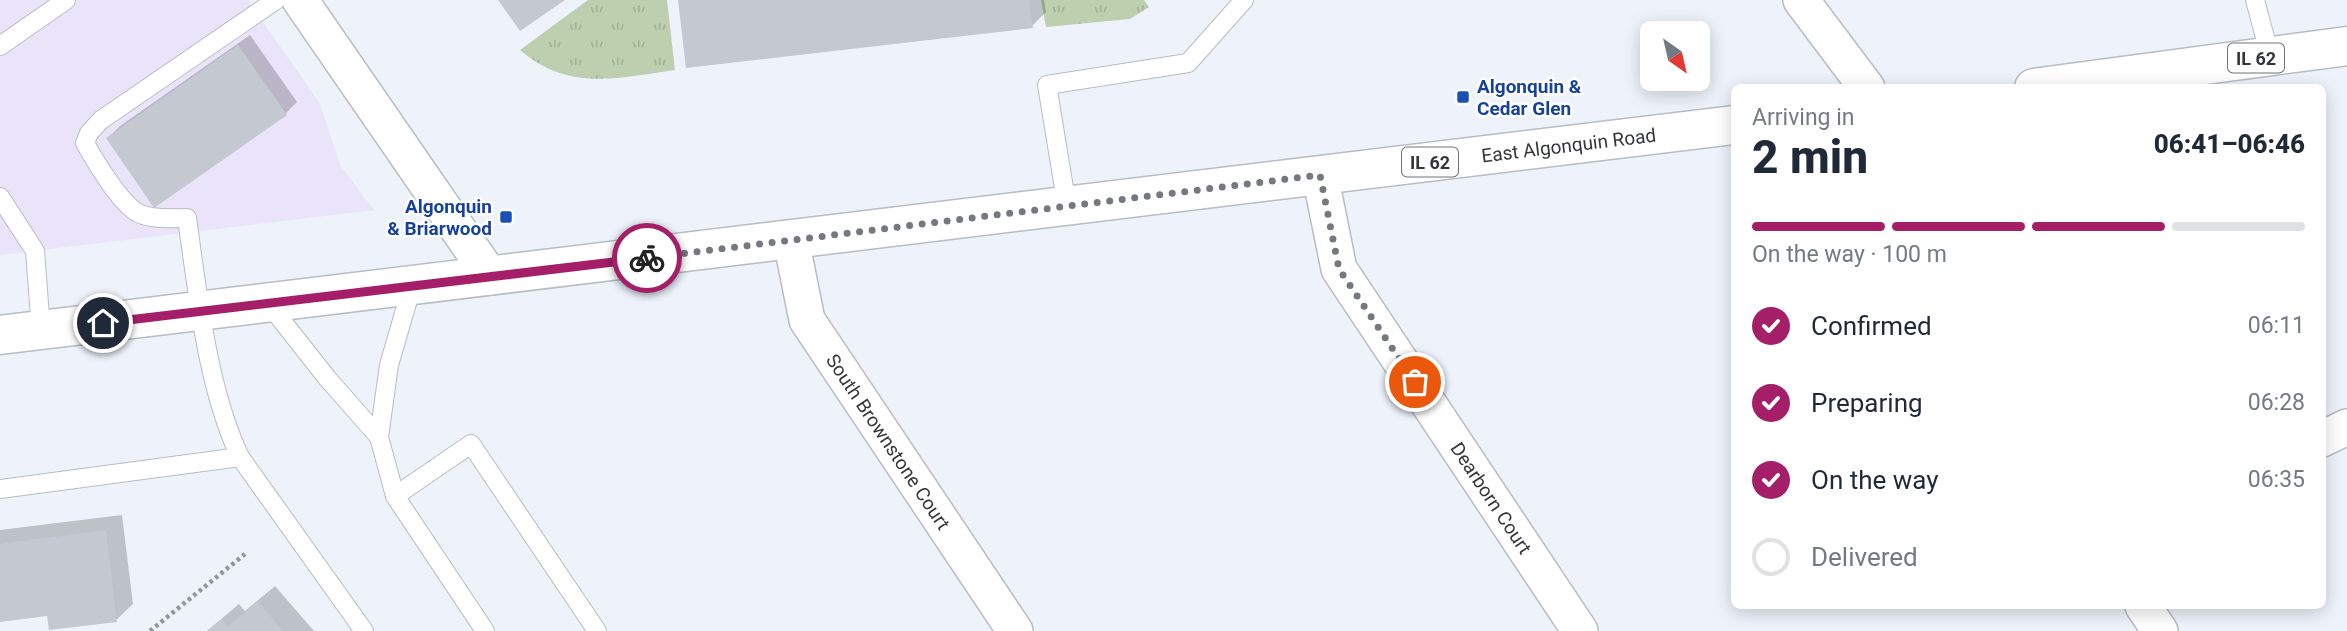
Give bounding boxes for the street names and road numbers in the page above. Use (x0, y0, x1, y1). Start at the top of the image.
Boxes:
road number: IL 62 (2228, 44, 2284, 72)
street label: East Algonquin Road (1480, 123, 1657, 167)
road number: IL 62 (1402, 148, 1458, 176)
street label: South Brownstone Court (821, 349, 955, 534)
street label: Dearborn Court (1446, 438, 1537, 558)

